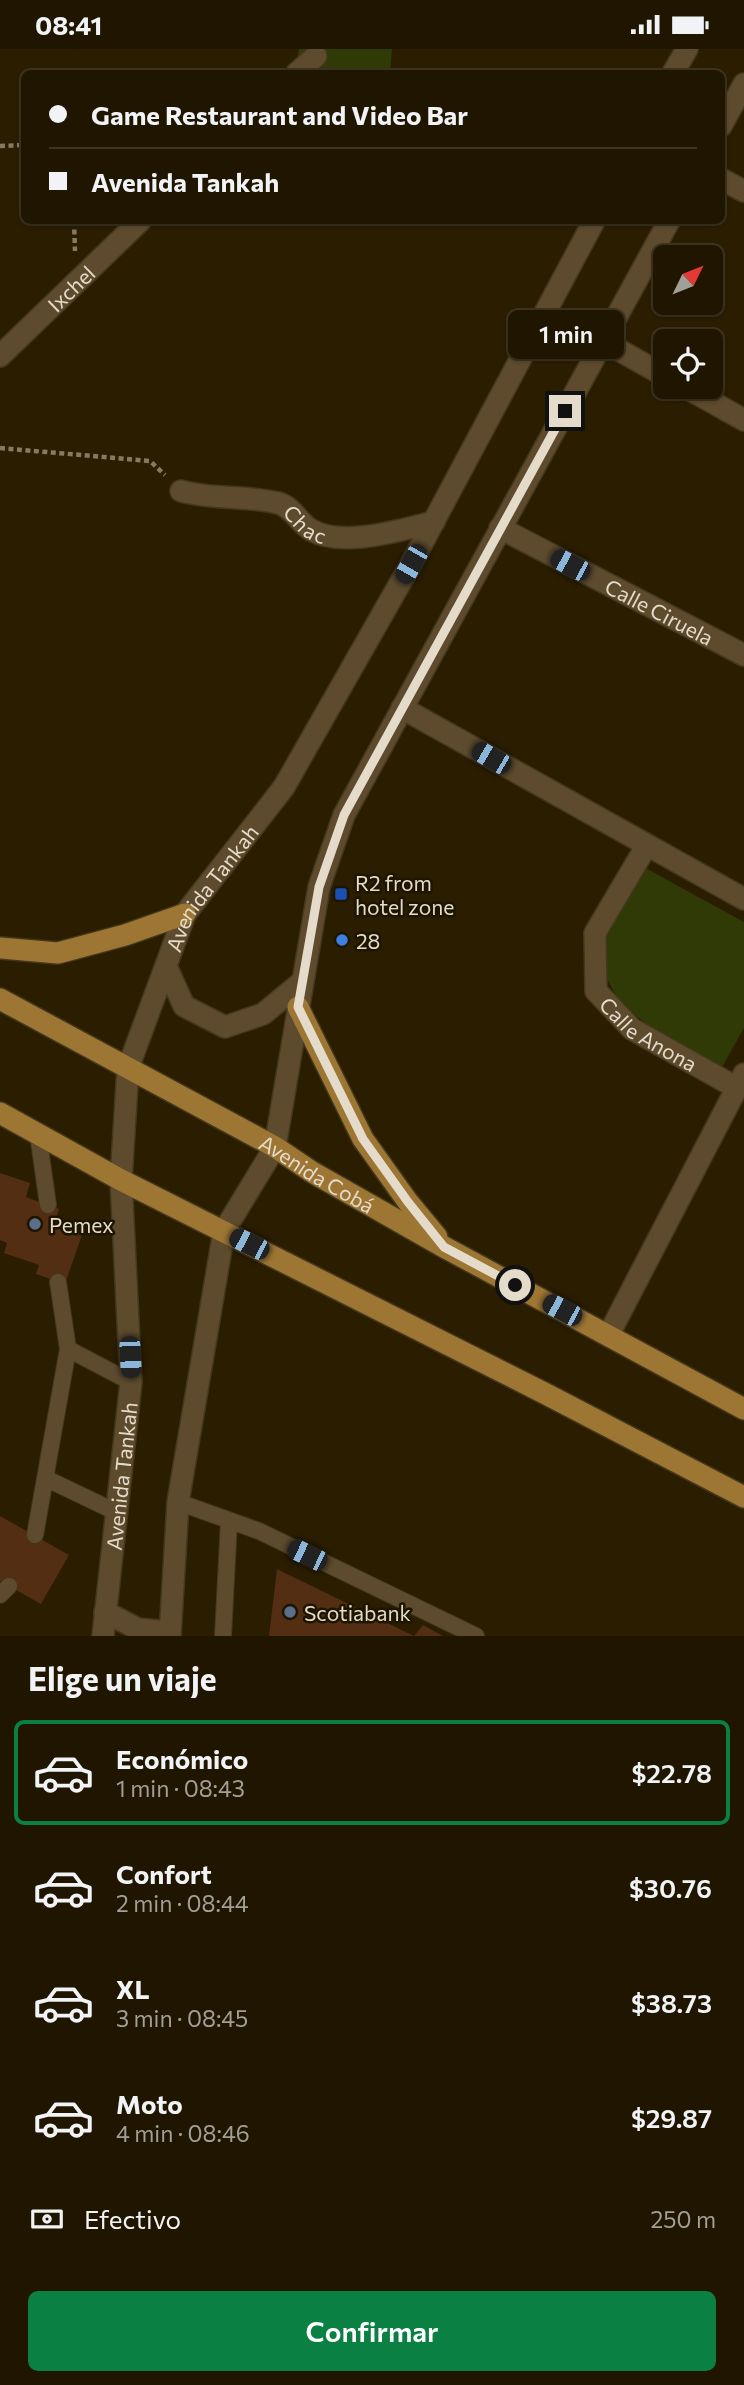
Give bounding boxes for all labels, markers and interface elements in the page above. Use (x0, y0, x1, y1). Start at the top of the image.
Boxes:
text: 08:41 (35, 9, 102, 40)
text: Game Restaurant and Video Bar (91, 99, 468, 130)
text: Avenida Tankah (91, 166, 279, 197)
north arrow (653, 245, 723, 315)
map controls (653, 245, 723, 399)
street label: Ixchel (42, 260, 99, 316)
callout: 1 min (507, 309, 623, 359)
text: 1 min (539, 320, 593, 348)
button: locate (653, 329, 723, 399)
route end (549, 395, 581, 427)
street label: Chac (279, 499, 330, 548)
car (392, 541, 431, 587)
car (547, 546, 594, 584)
street label: Calle Ciruela (601, 573, 718, 650)
car (468, 738, 515, 778)
street label: Avenida Tankah (160, 819, 263, 955)
place label: R2 from hotel zone (355, 870, 454, 919)
marker: R2 from hotel zone (333, 886, 349, 902)
place label: 28 (356, 928, 380, 953)
marker: 28 (334, 932, 350, 948)
street label: Calle Anona (595, 991, 702, 1076)
street label: Avenida Cobá (256, 1129, 379, 1217)
place label: Pemex (49, 1212, 113, 1237)
marker: Pemex (27, 1216, 43, 1232)
car (226, 1225, 273, 1263)
route start (499, 1269, 531, 1301)
car (539, 1291, 586, 1329)
car (119, 1335, 142, 1379)
street label: Avenida Tankah (100, 1401, 141, 1551)
car (284, 1536, 331, 1574)
place label: Scotiabank (304, 1600, 411, 1625)
marker: Scotiabank (282, 1604, 298, 1620)
text: Elige un viaje (28, 1658, 217, 1698)
icon: car (32, 1741, 95, 1804)
text: Económico (116, 1743, 248, 1774)
text: $22.78 (632, 1757, 712, 1788)
text: 1 min · 08:43 (116, 1774, 245, 1802)
icon: car (32, 1856, 95, 1919)
text: Confort (116, 1858, 212, 1889)
text: $30.76 (629, 1872, 712, 1903)
text: 2 min · 08:44 (116, 1889, 249, 1917)
icon: car (32, 1971, 95, 2034)
text: XL (116, 1973, 150, 2004)
text: $38.73 (631, 1987, 712, 2018)
text: 3 min · 08:45 (116, 2004, 248, 2032)
icon: car (32, 2086, 95, 2149)
text: Moto (116, 2088, 183, 2119)
text: $29.87 (631, 2102, 712, 2133)
text: 4 min · 08:46 (116, 2119, 250, 2147)
icon: cash (28, 2200, 66, 2238)
text: Efectivo (84, 2203, 181, 2234)
text: 250 m (651, 2205, 716, 2233)
button: Confirmar (28, 2291, 716, 2371)

